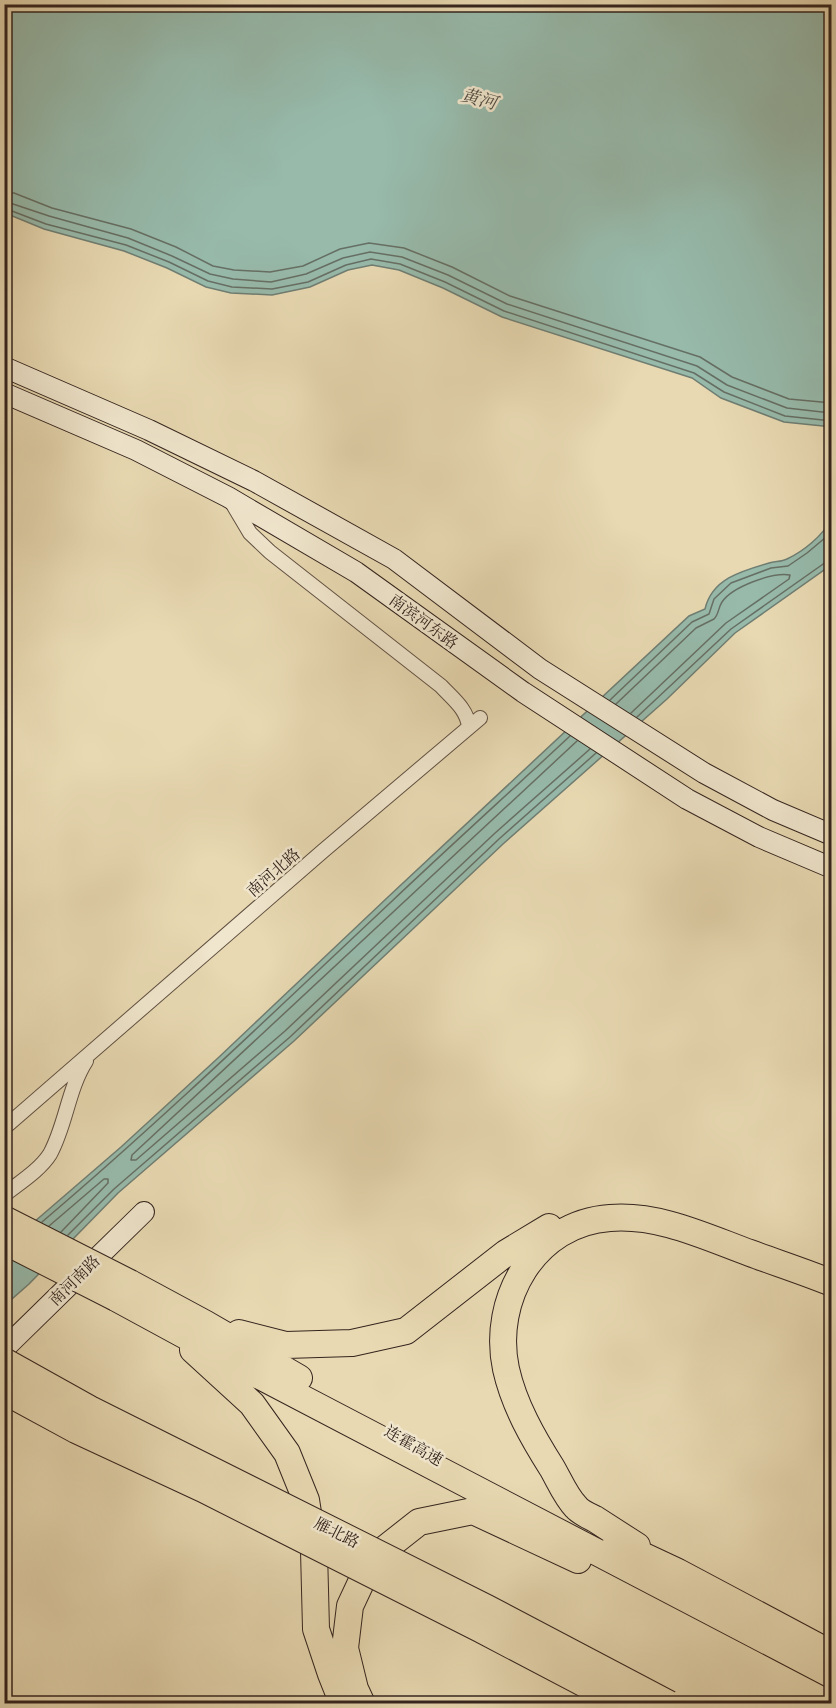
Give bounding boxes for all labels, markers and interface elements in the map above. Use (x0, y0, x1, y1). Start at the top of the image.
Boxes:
water label: 黄河 (458, 84, 502, 118)
street label: 南滨河东路 (384, 590, 462, 655)
street label: 南河北路 (243, 844, 306, 903)
street label: 南河南路 (45, 1251, 106, 1312)
street label: 连霍高速 (380, 1421, 446, 1472)
street label: 雁北路 (310, 1513, 362, 1554)

